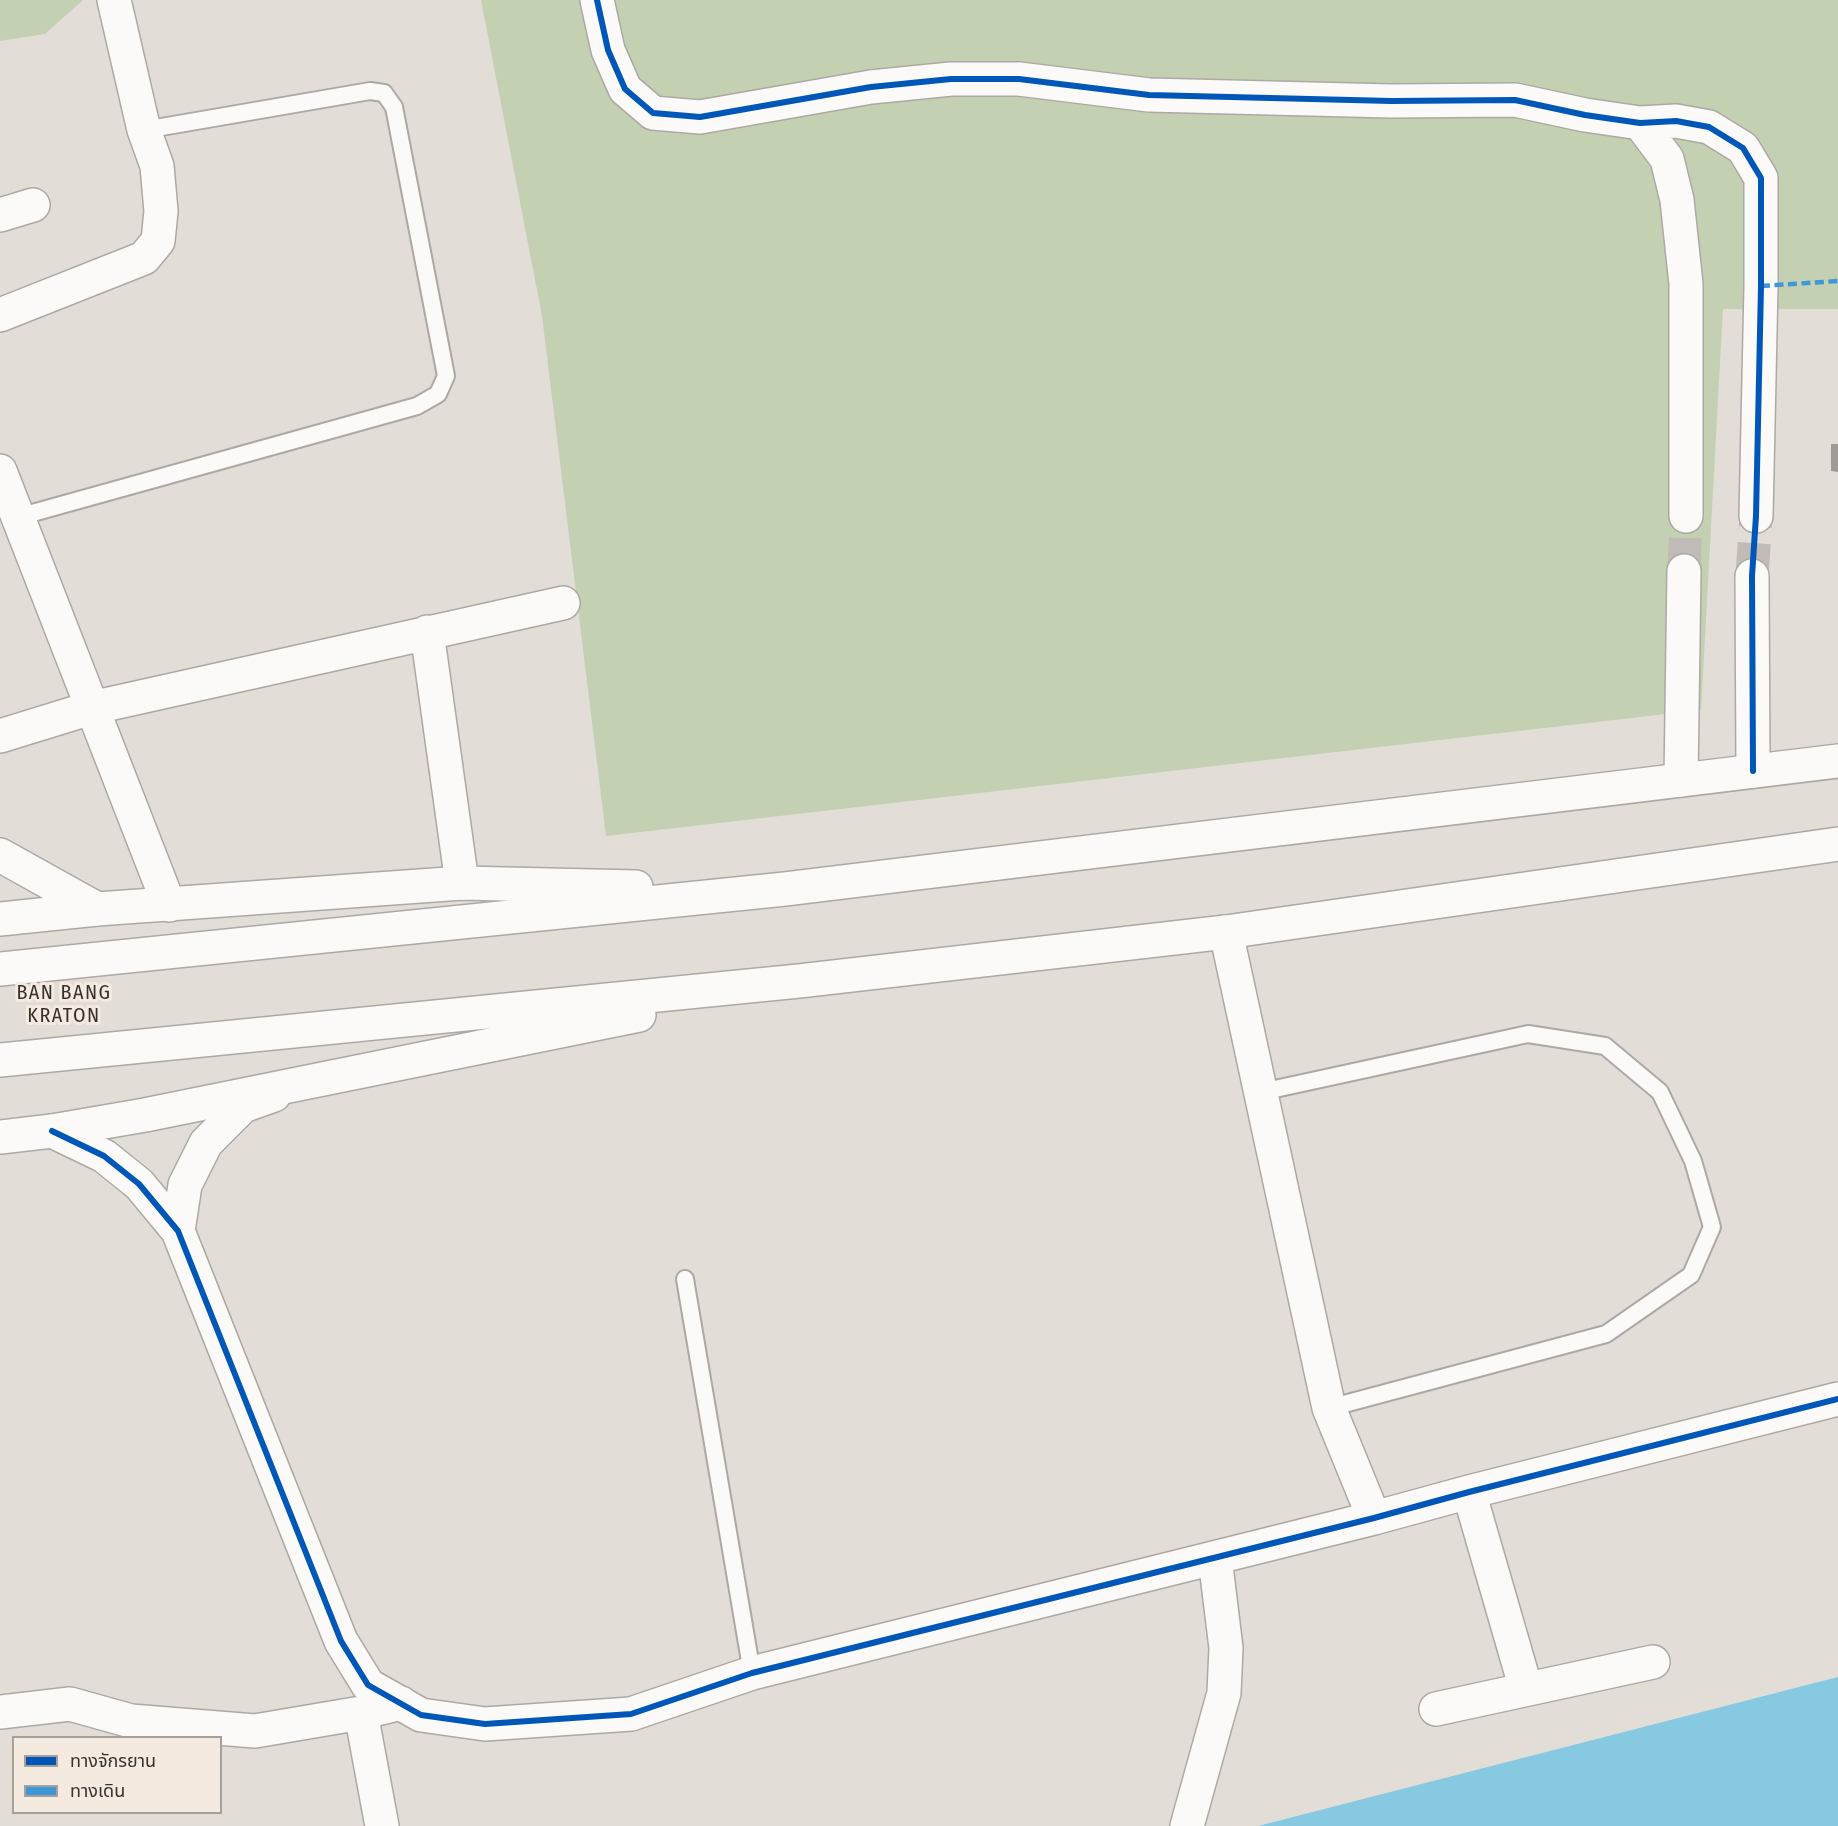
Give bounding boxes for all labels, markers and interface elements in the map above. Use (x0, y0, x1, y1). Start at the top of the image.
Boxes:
district label: BAN BANG KRATON (16, 981, 112, 1028)
legend (12, 1736, 222, 1814)
text: ทางจักรยาน (70, 1750, 156, 1772)
text: ทางเดิน (70, 1780, 125, 1802)

